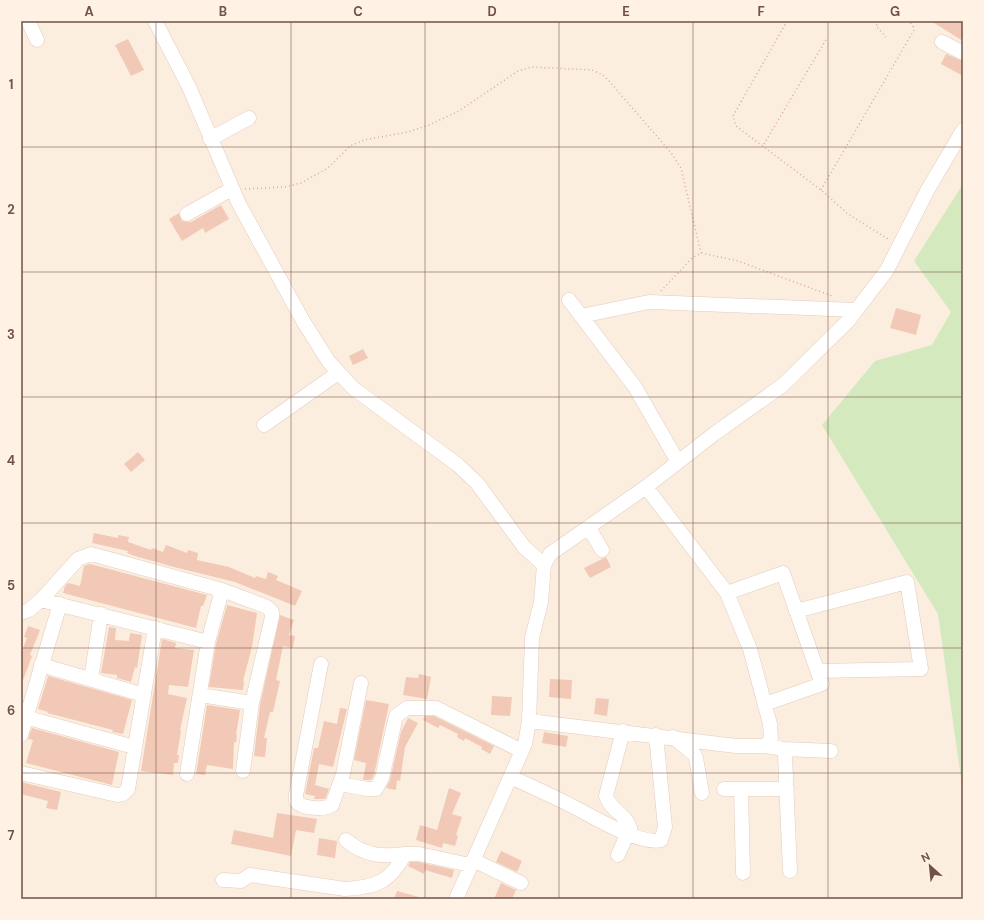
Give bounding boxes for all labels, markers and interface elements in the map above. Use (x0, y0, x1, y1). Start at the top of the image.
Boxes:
text: A (84, 3, 94, 20)
text: B (219, 3, 227, 20)
text: C (353, 3, 363, 20)
text: D (487, 3, 497, 20)
text: E (622, 3, 630, 20)
text: F (757, 3, 765, 20)
text: G (890, 3, 900, 20)
text: 1 (9, 76, 13, 93)
text: 2 (7, 201, 15, 218)
text: 3 (7, 326, 15, 343)
text: 4 (7, 452, 15, 469)
text: 5 (7, 577, 15, 594)
text: 6 (7, 702, 15, 719)
text: 7 (8, 827, 15, 844)
north arrow (910, 846, 950, 886)
text: N (919, 849, 932, 865)

